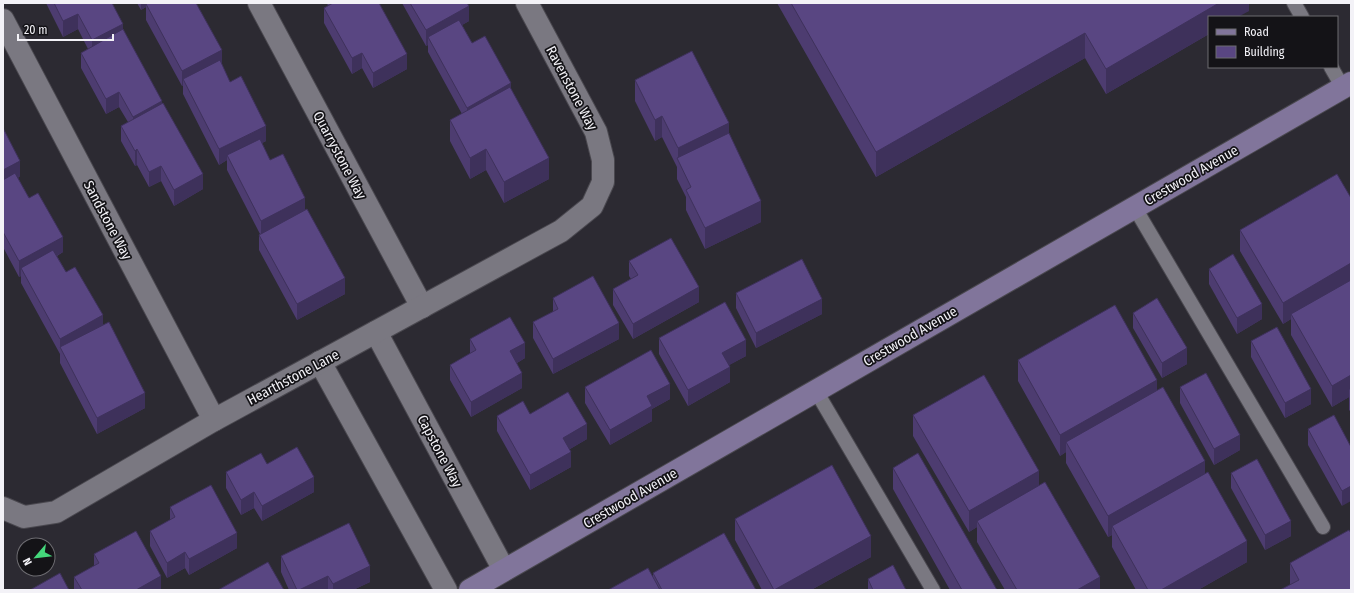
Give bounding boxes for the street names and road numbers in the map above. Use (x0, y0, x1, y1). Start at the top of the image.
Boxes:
street label: Ravenstone Way (542, 43, 601, 134)
street label: Quarrystone Way (309, 108, 370, 203)
street label: Crestwood Avenue (1141, 142, 1241, 209)
street label: Sandstone Way (80, 178, 136, 263)
street label: Crestwood Avenue (860, 303, 960, 370)
street label: Hearthstone Lane (244, 346, 342, 409)
street label: Capstone Way (413, 412, 466, 491)
street label: Crestwood Avenue (580, 465, 680, 532)

